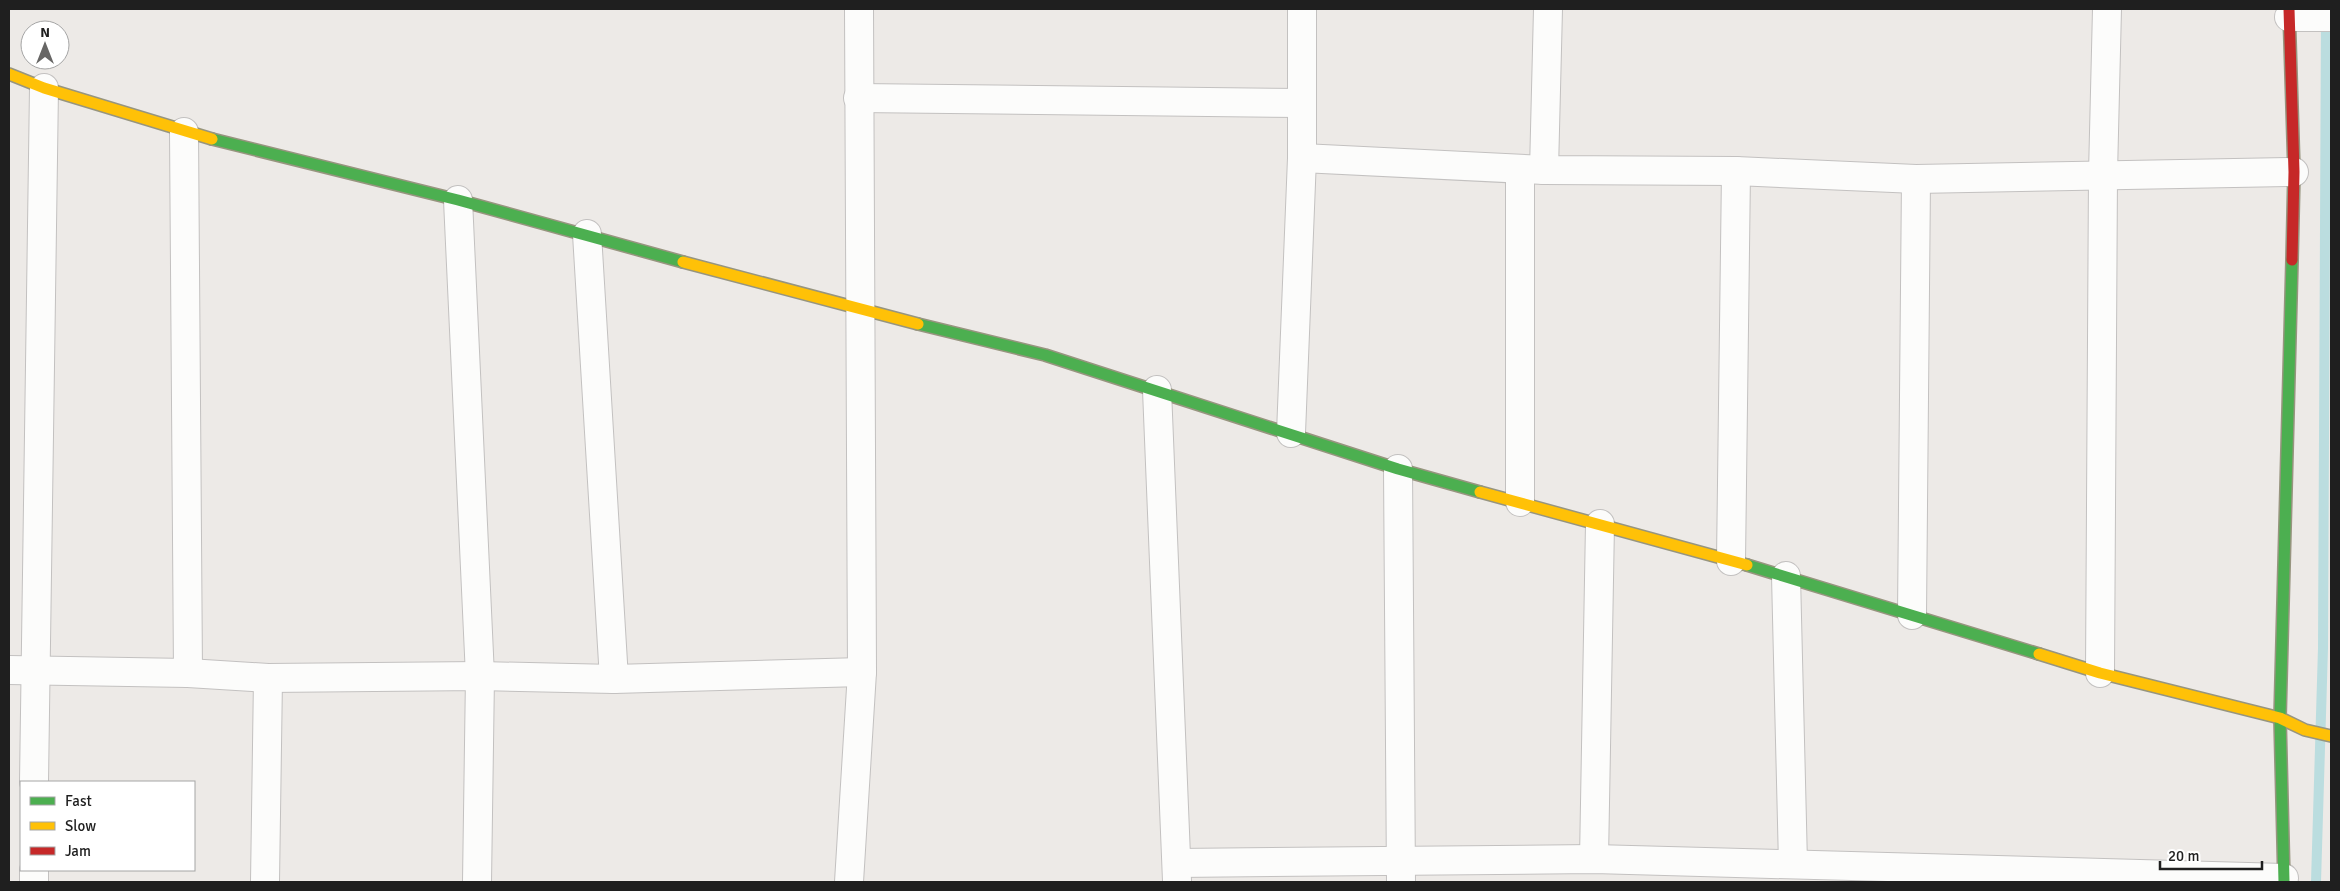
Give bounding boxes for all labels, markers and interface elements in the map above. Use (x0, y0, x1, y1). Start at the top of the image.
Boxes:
north arrow (20, 20, 70, 70)
text: N (40, 24, 50, 41)
legend (20, 781, 195, 871)
text: Fast (65, 792, 92, 810)
text: Slow (65, 817, 96, 835)
scale bar (2160, 838, 2262, 870)
text: Jam (65, 842, 91, 860)
text: 20 m (2168, 847, 2199, 865)

